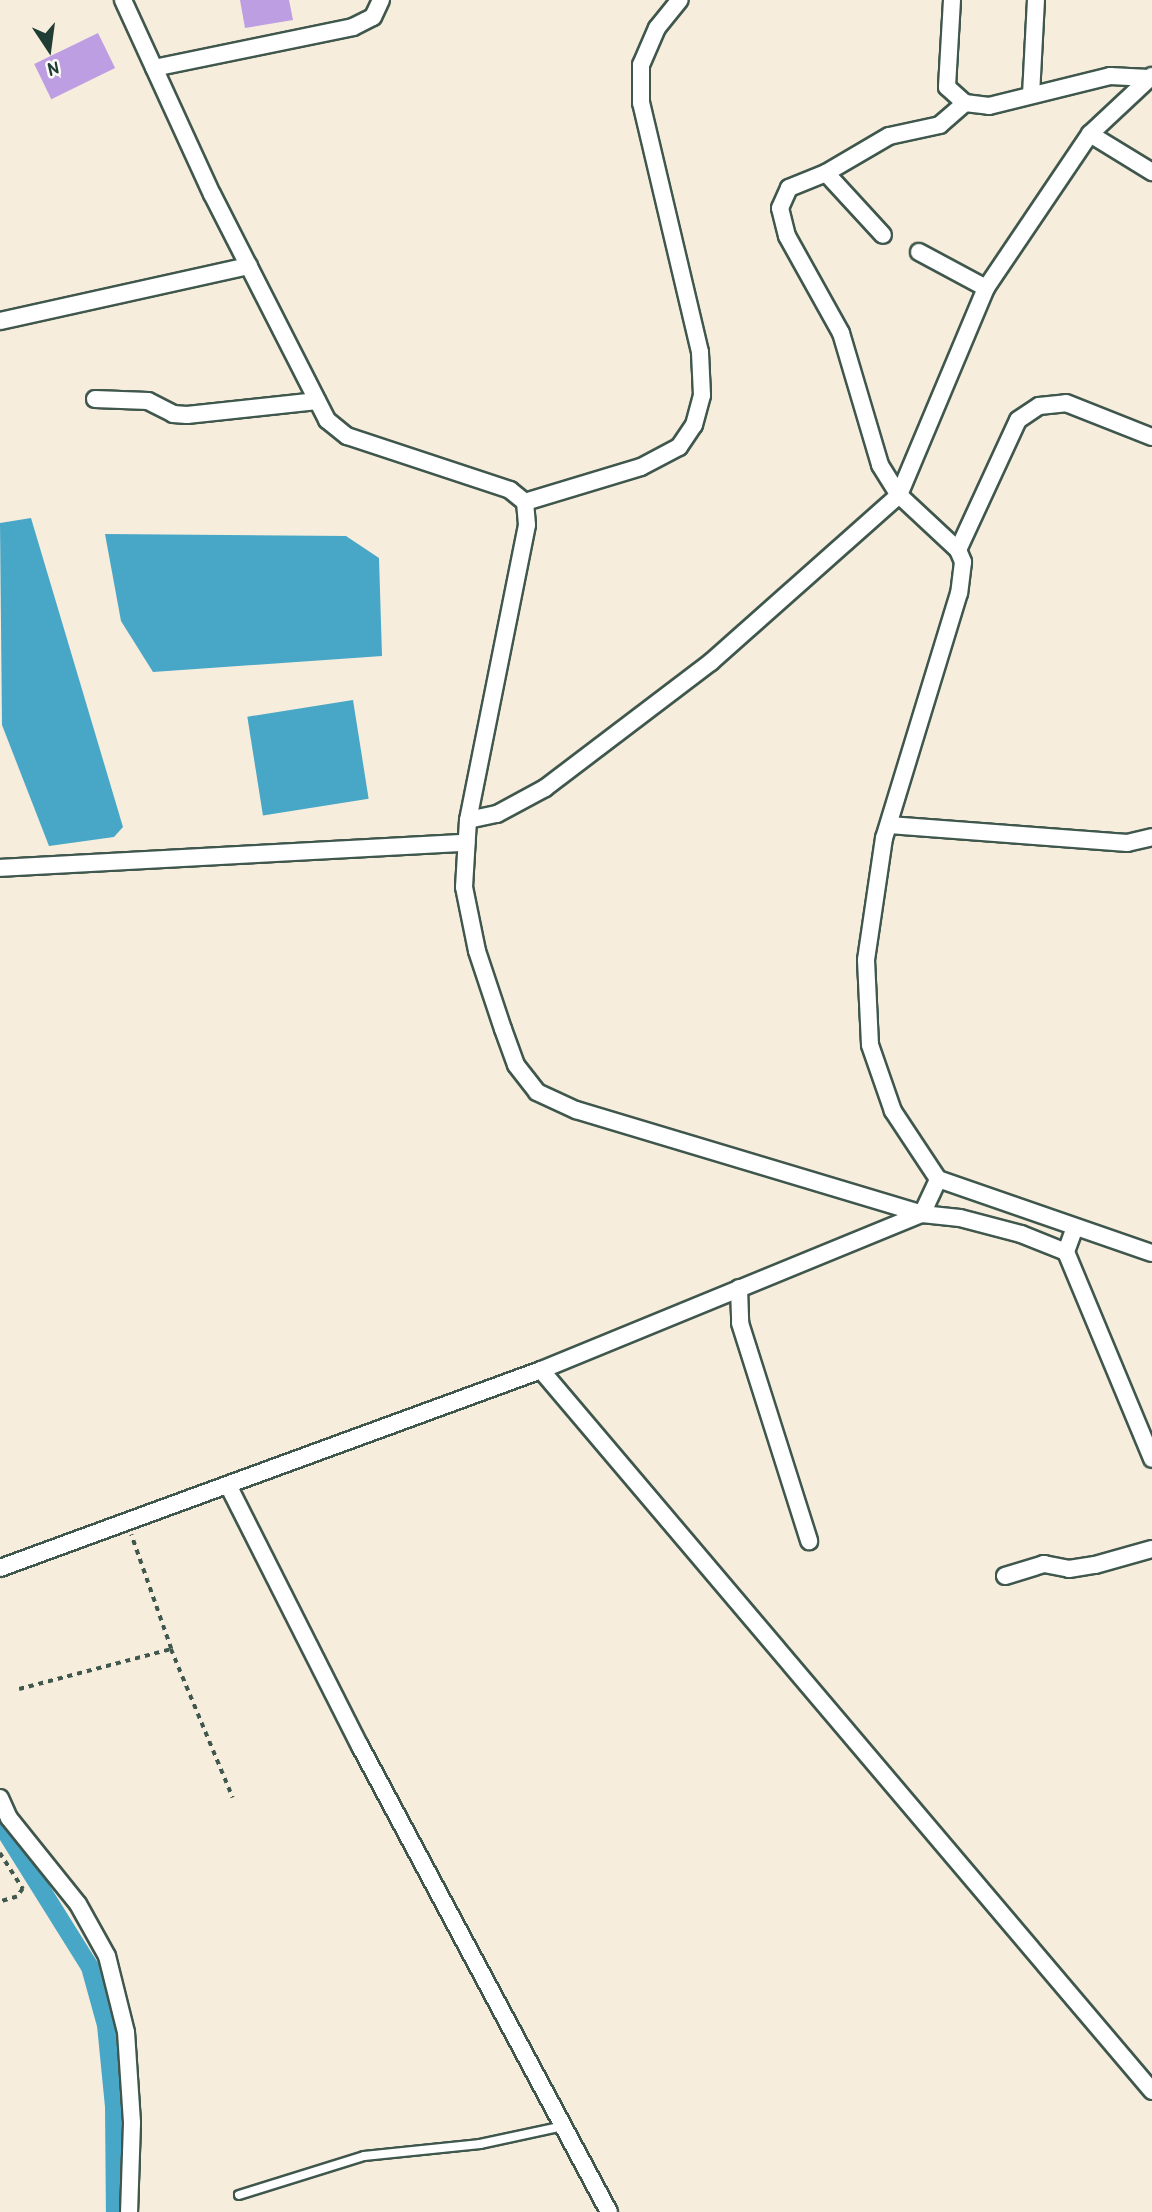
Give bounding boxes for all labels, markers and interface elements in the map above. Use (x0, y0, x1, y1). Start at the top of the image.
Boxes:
north arrow (14, 14, 84, 84)
text: N (46, 56, 62, 83)

